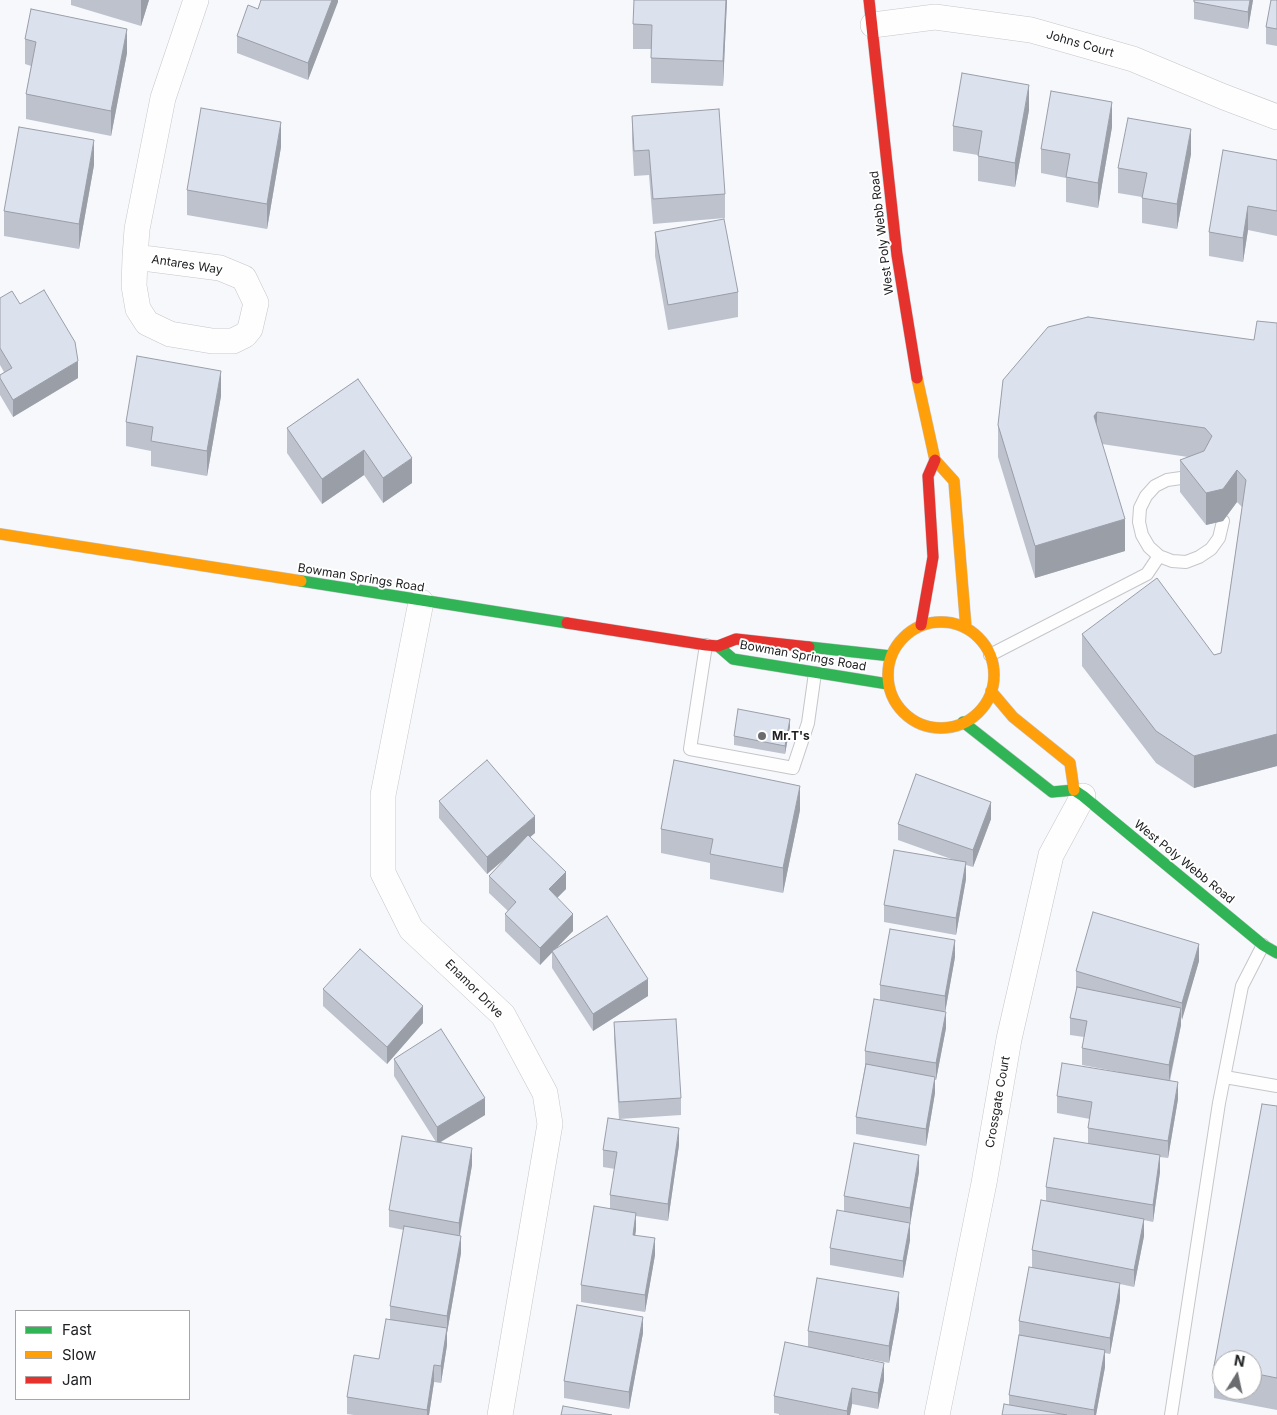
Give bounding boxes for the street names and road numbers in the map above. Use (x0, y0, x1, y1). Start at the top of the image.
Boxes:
street label: Johns Court (1045, 27, 1115, 61)
street label: West Poly Webb Road (867, 170, 897, 296)
street label: Antares Way (150, 252, 224, 278)
street label: Bowman Springs Road (297, 561, 425, 595)
street label: Bowman Springs Road (739, 638, 867, 674)
street label: West Poly Webb Road (1131, 817, 1237, 907)
street label: Enamor Drive (442, 957, 506, 1021)
street label: Crossgate Court (983, 1055, 1013, 1149)

